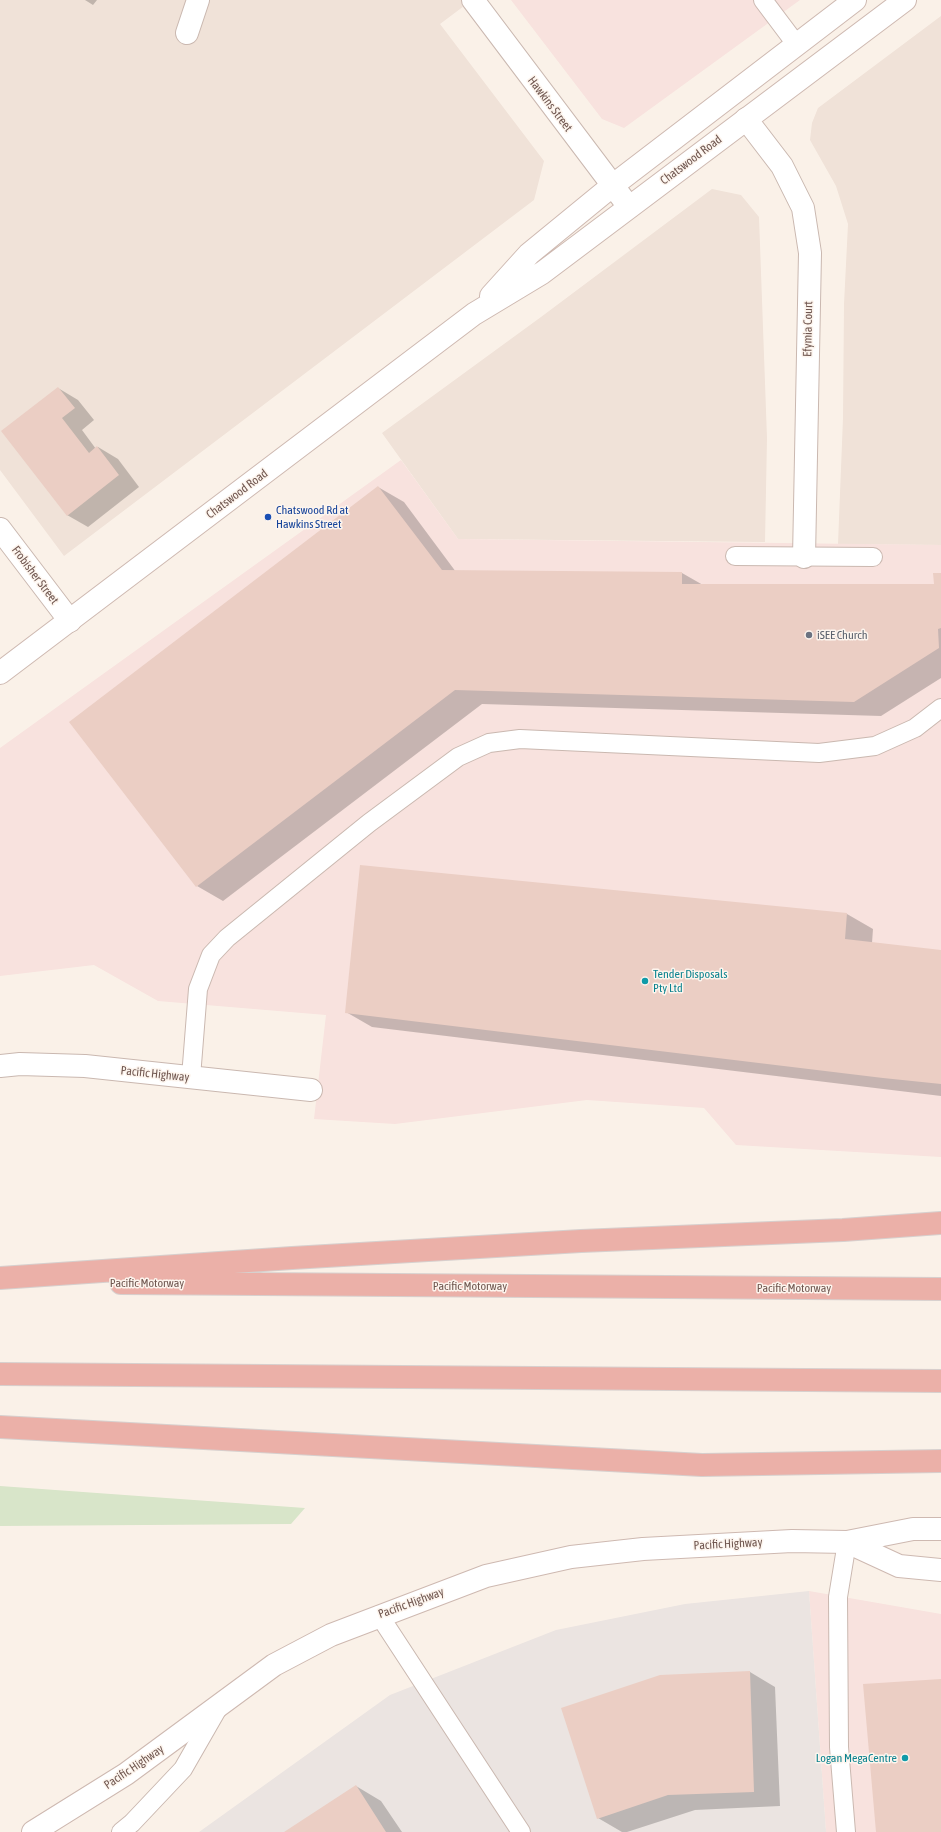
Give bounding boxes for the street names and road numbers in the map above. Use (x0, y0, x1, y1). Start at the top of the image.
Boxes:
street label: Hawkins Street (525, 74, 575, 134)
street label: Chatswood Road (657, 132, 725, 188)
street label: Efymia Court (800, 301, 816, 357)
street label: Chatswood Road (203, 466, 271, 522)
street label: Frobisher Street (8, 543, 62, 607)
street label: Pacific Highway (120, 1063, 190, 1085)
street label: Pacific Motorway (110, 1276, 184, 1290)
street label: Pacific Motorway (433, 1279, 507, 1293)
street label: Pacific Motorway (757, 1281, 831, 1295)
street label: Pacific Highway (693, 1535, 763, 1553)
street label: Pacific Highway (376, 1584, 446, 1622)
street label: Pacific Highway (101, 1742, 167, 1792)

